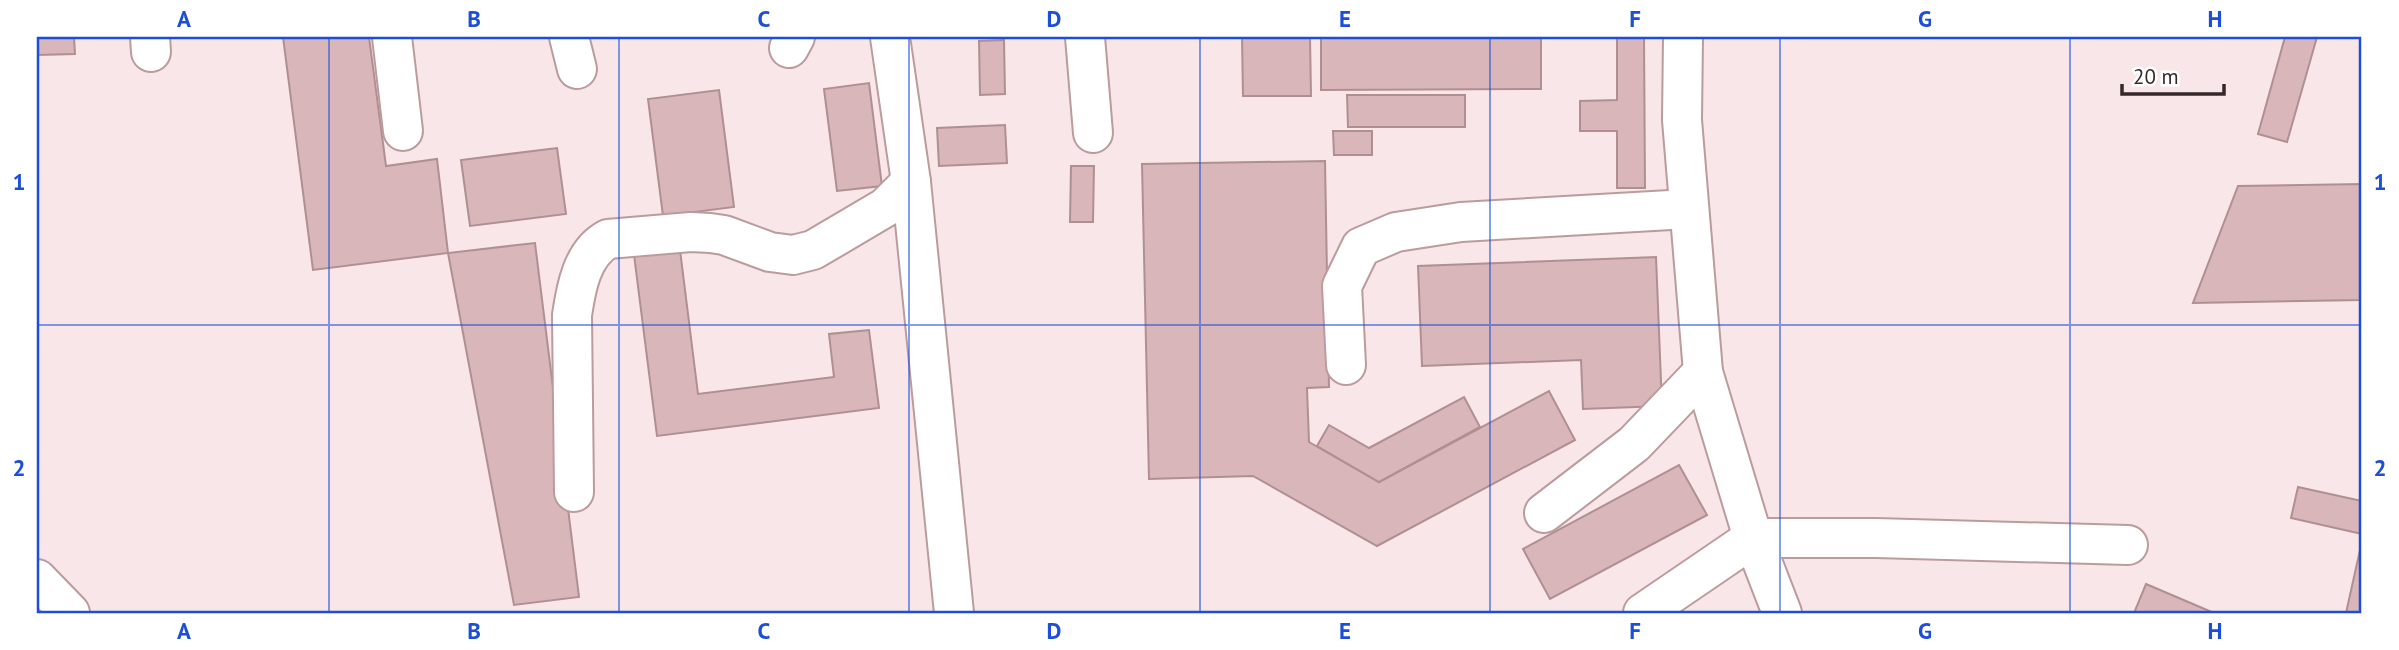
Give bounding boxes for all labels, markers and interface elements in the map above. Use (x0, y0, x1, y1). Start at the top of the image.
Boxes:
text: A (177, 4, 191, 33)
text: B (467, 4, 481, 33)
text: C (758, 4, 771, 33)
text: D (1047, 4, 1061, 33)
text: E (1339, 4, 1351, 33)
text: F (1629, 4, 1641, 33)
text: G (1918, 4, 1932, 33)
text: H (2208, 4, 2222, 33)
scale bar (2122, 52, 2224, 96)
text: 20 m (2133, 63, 2179, 90)
text: 1 (12, 167, 26, 196)
text: 1 (2373, 167, 2387, 196)
text: 2 (12, 453, 26, 482)
text: 2 (2373, 453, 2387, 482)
text: A (177, 616, 191, 645)
text: B (467, 616, 481, 645)
text: C (758, 616, 771, 645)
text: D (1047, 616, 1061, 645)
text: E (1339, 616, 1351, 645)
text: F (1629, 616, 1641, 645)
text: G (1918, 616, 1932, 645)
text: H (2208, 616, 2222, 645)

